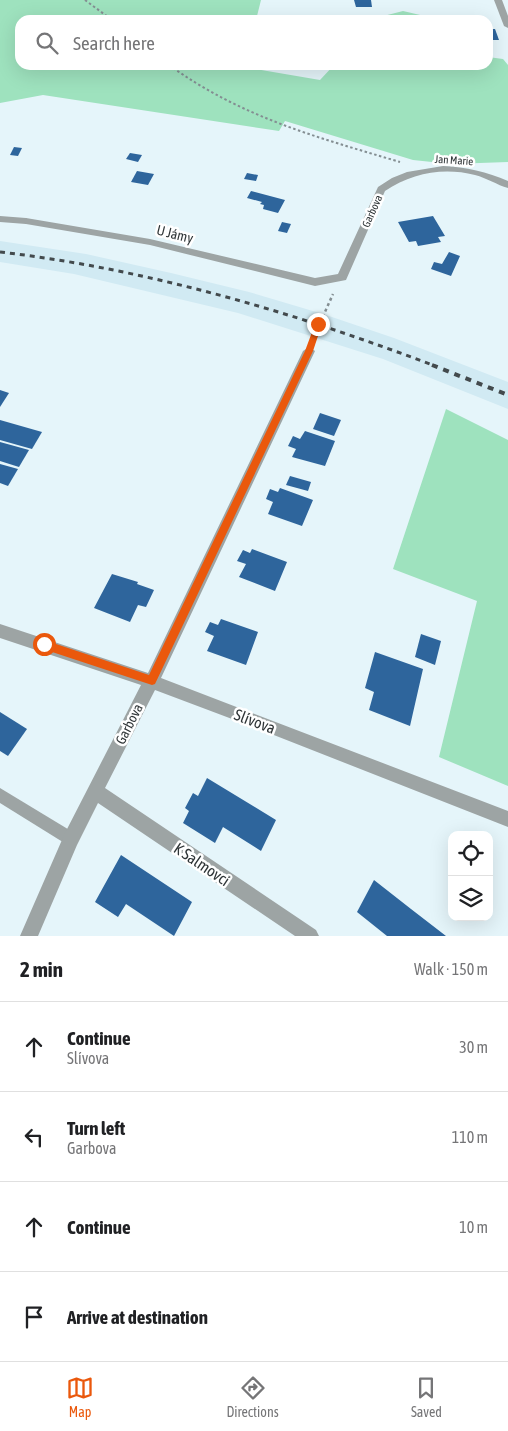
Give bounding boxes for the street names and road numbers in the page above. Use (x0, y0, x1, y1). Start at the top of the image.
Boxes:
street label: Jan Marie (434, 153, 474, 167)
street label: Garbova (360, 193, 384, 229)
street label: U Jámy (155, 222, 195, 246)
street label: Garbova (112, 701, 146, 747)
street label: Slívova (232, 705, 278, 737)
street label: K Salmovci (171, 839, 233, 889)

